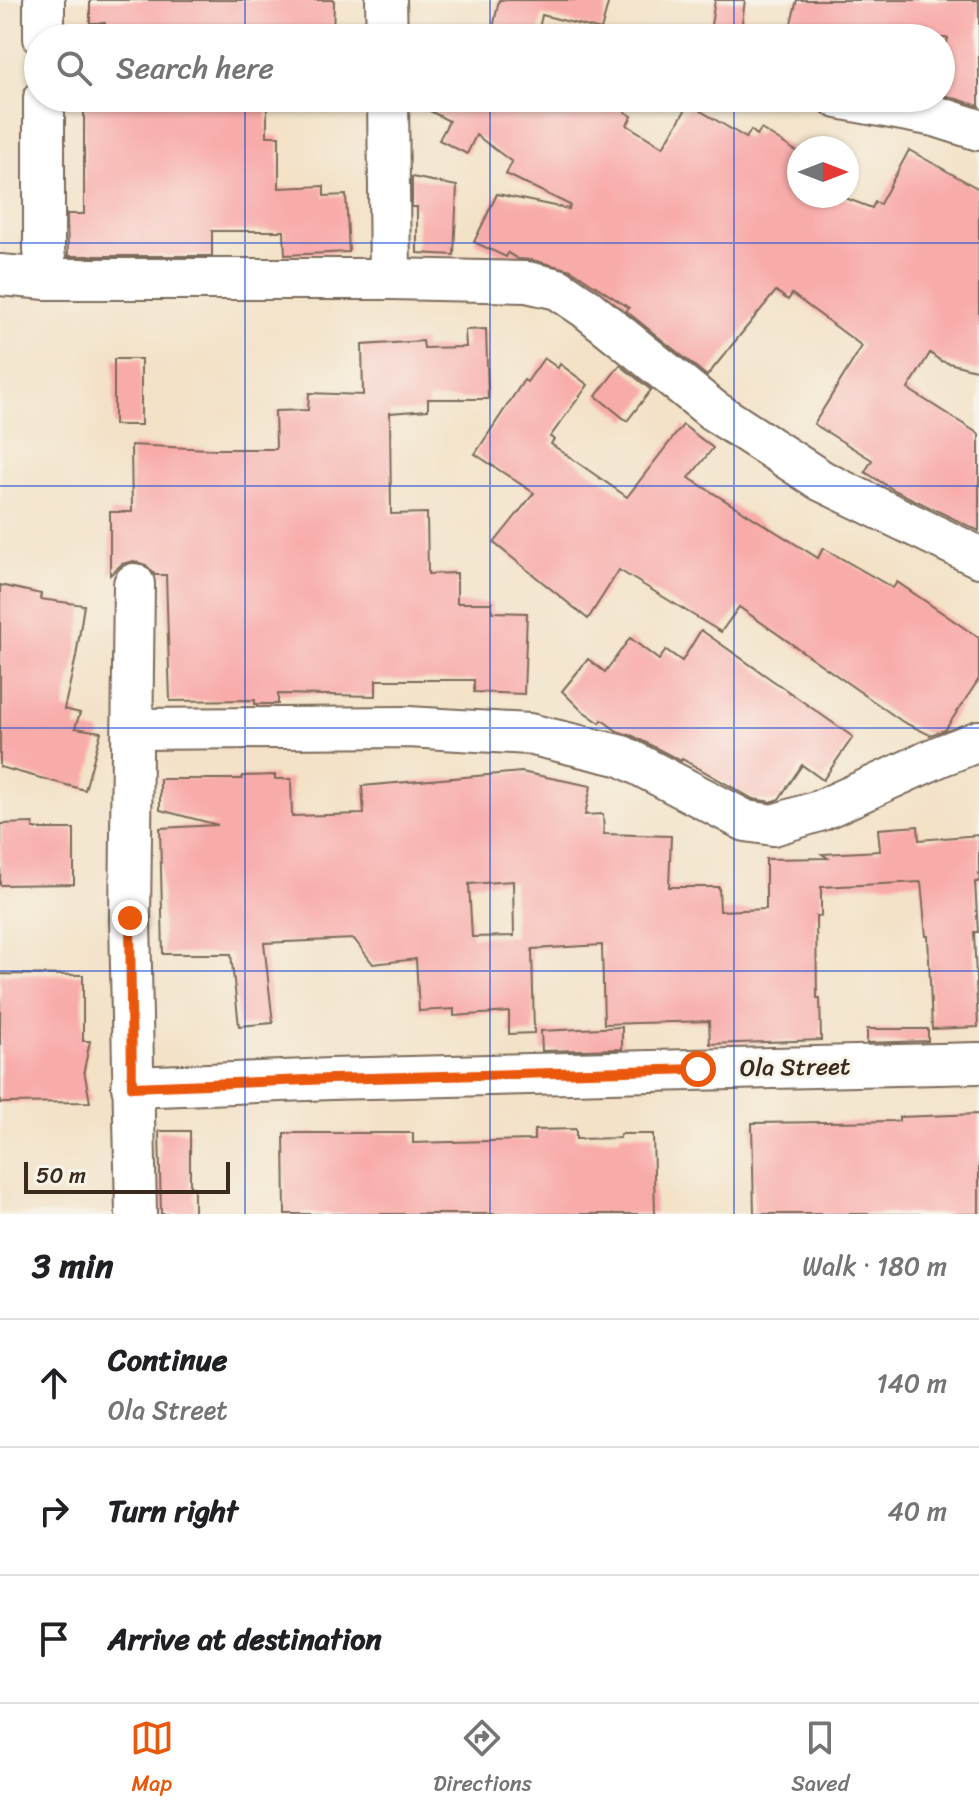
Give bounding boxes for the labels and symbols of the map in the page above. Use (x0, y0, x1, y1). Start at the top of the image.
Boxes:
north arrow (787, 136, 859, 208)
route end (112, 900, 148, 936)
street label: Ola Street (739, 1045, 851, 1089)
route start (680, 1051, 716, 1087)
scale bar (24, 1158, 230, 1194)

